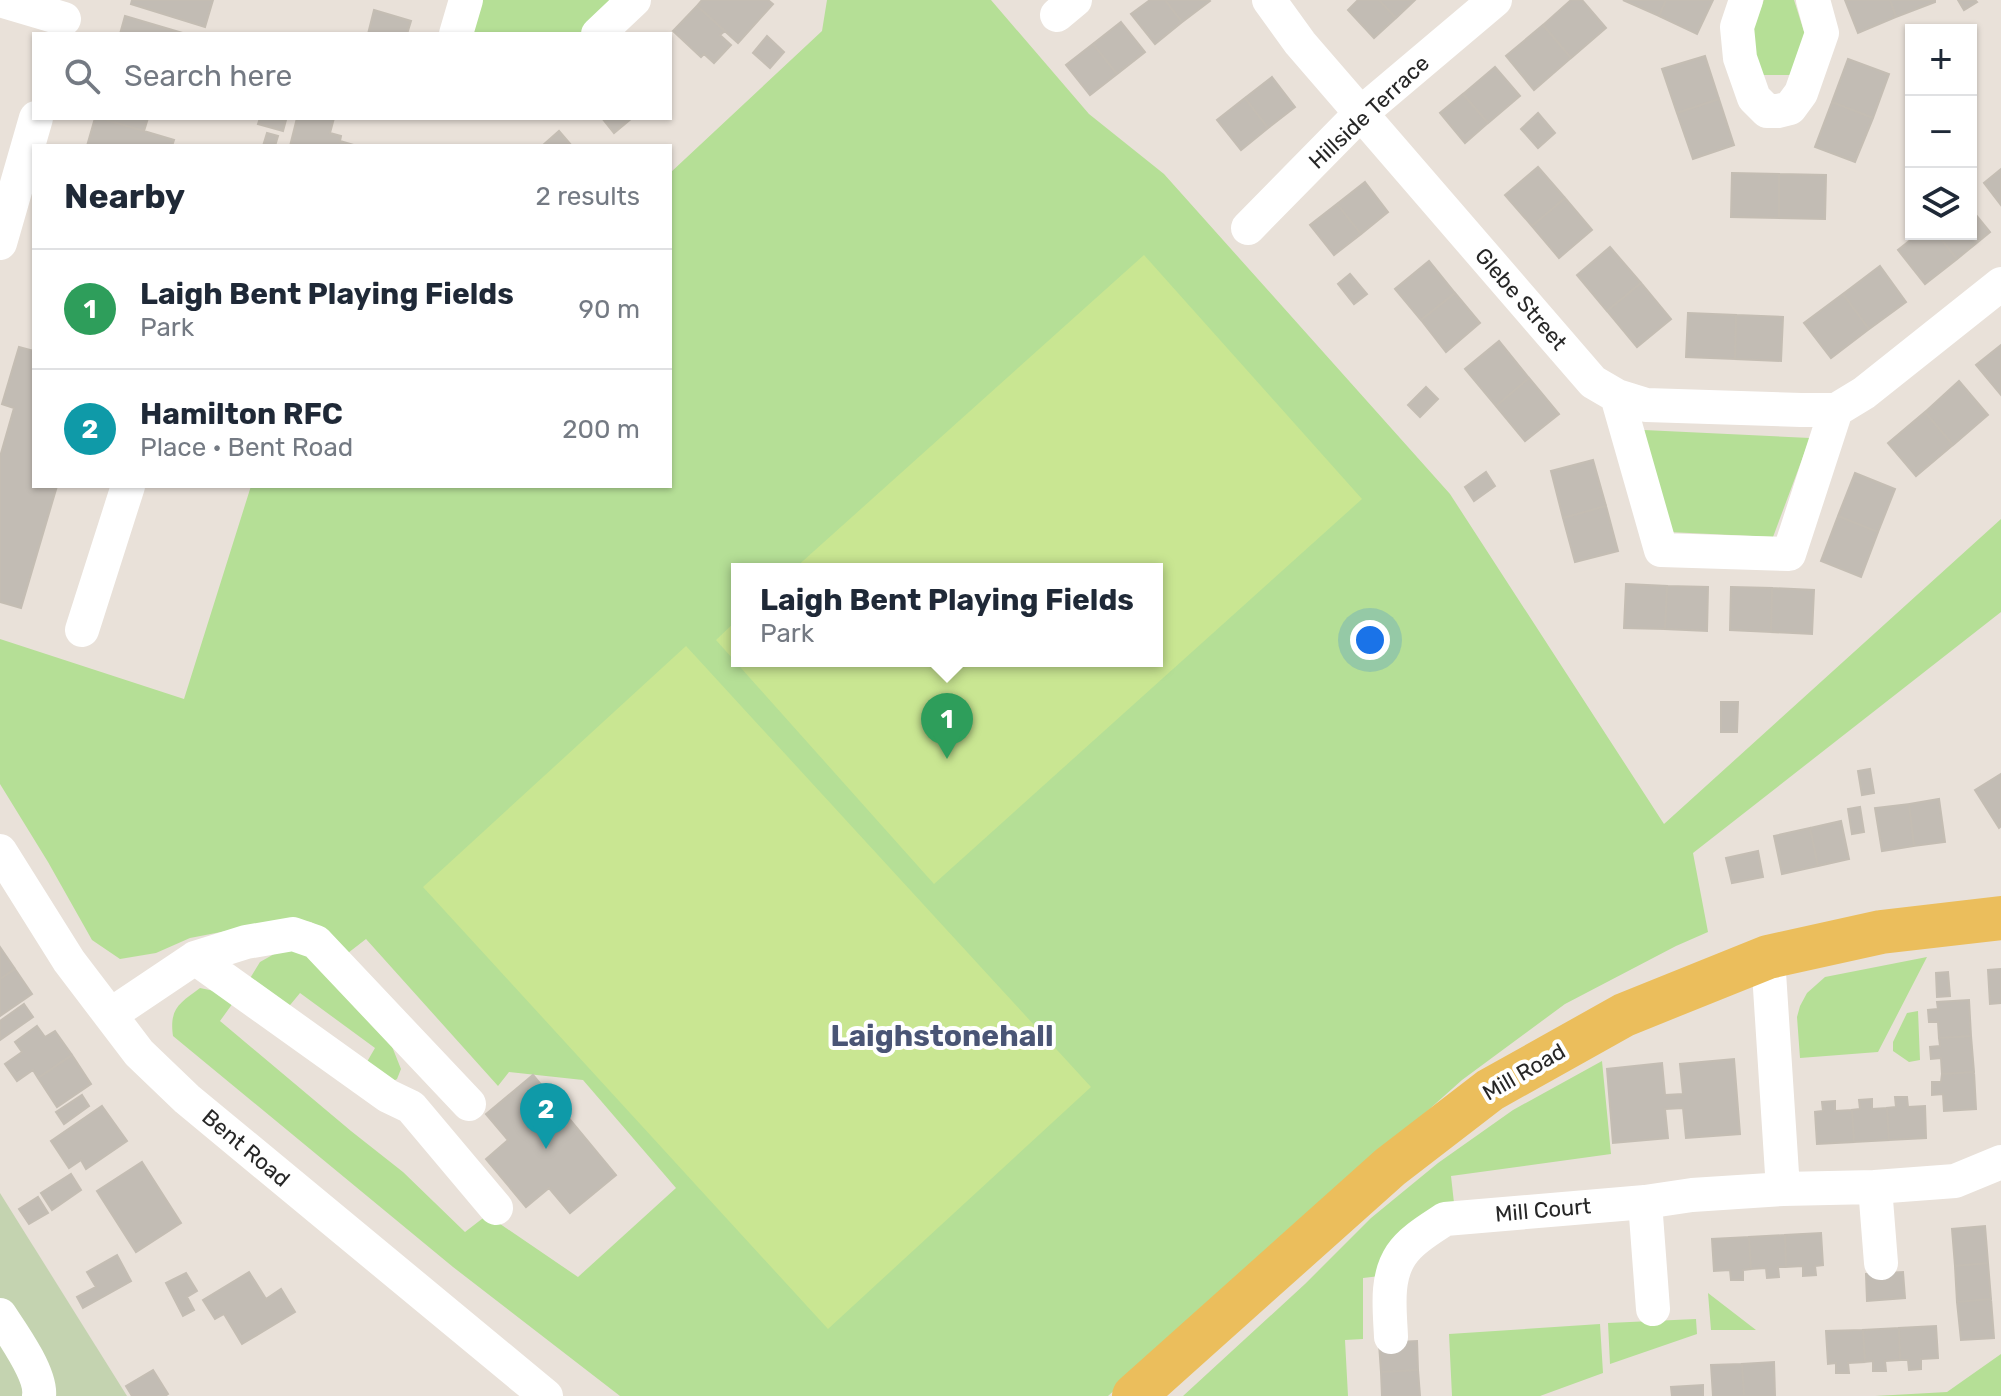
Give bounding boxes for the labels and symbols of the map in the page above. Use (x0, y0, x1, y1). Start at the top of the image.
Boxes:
street label: Hillside Terrace (1303, 49, 1435, 175)
street label: Glebe Street (1469, 242, 1573, 356)
your location (1350, 620, 1390, 660)
pin: 1 (921, 693, 973, 759)
district label: Laighstonehall (830, 1018, 1054, 1054)
street label: Mill Road (1478, 1038, 1570, 1106)
pin: 2 (520, 1083, 572, 1149)
street label: Bent Road (197, 1103, 295, 1193)
street label: Mill Court (1494, 1192, 1593, 1228)

